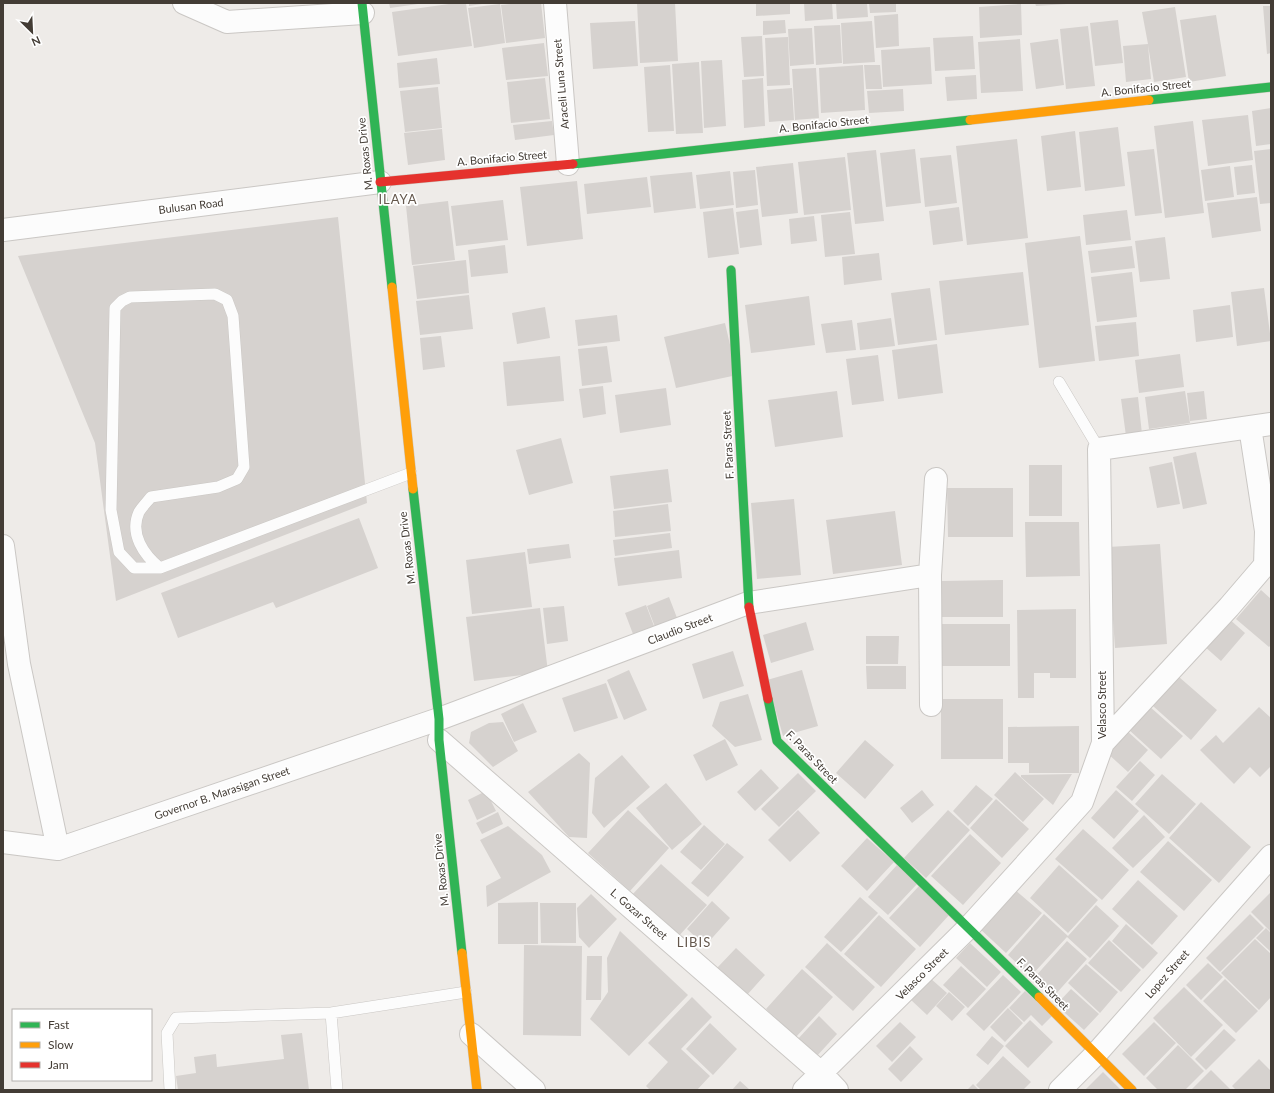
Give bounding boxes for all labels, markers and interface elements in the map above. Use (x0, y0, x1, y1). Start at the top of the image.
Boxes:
north arrow (12, 12, 52, 52)
text: N (30, 34, 43, 49)
street label: Araceli Luna Street (550, 38, 571, 130)
street label: A. Bonifacio Street (1100, 76, 1191, 99)
street label: A. Bonifacio Street (778, 112, 869, 135)
street label: M. Roxas Drive (354, 117, 375, 191)
street label: A. Bonifacio Street (457, 147, 547, 168)
district label: ILAYA (378, 191, 418, 207)
street label: Bulusan Road (158, 195, 224, 216)
street label: F. Paras Street (719, 410, 736, 480)
street label: M. Roxas Drive (396, 511, 417, 585)
street label: Claudio Street (646, 610, 714, 647)
street label: Velasco Street (1095, 671, 1108, 739)
street label: F. Paras Street (784, 728, 841, 786)
street label: Governor B. Marasigan Street (152, 763, 291, 822)
street label: M. Roxas Drive (430, 833, 451, 907)
street label: L. Gozar Street (608, 885, 670, 942)
district label: LIBIS (677, 934, 711, 950)
street label: Velasco Street (893, 945, 950, 1002)
street label: Lopez Street (1142, 947, 1191, 1001)
street label: F. Paras Street (1015, 955, 1072, 1012)
legend (12, 1009, 152, 1081)
text: Fast (48, 1017, 70, 1032)
text: Slow (48, 1037, 74, 1052)
text: Jam (48, 1057, 69, 1072)

